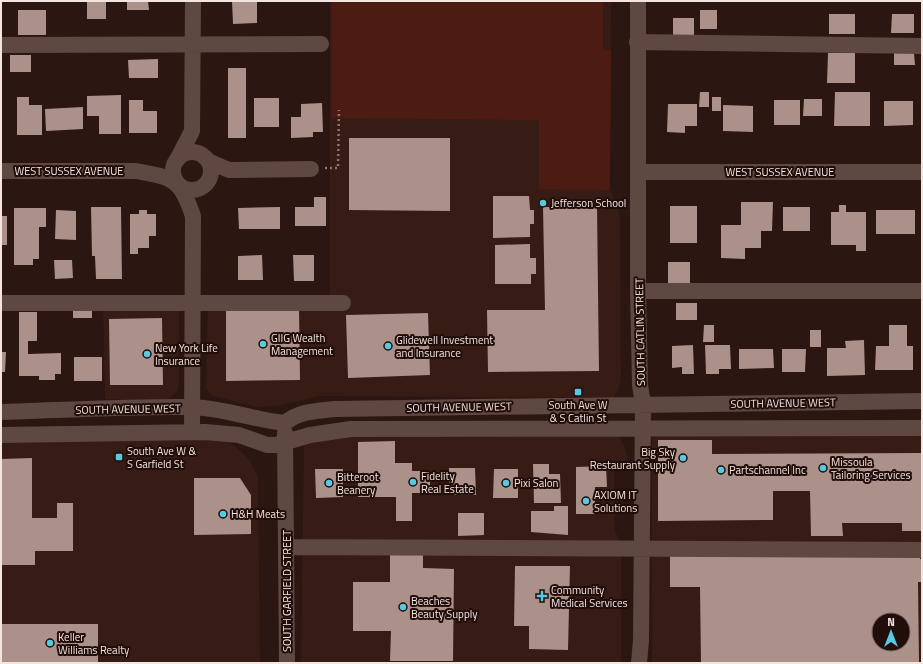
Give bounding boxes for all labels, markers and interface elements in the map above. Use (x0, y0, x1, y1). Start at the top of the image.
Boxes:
street label: WEST SUSSEX AVENUE (15, 163, 123, 179)
street label: WEST SUSSEX AVENUE (726, 164, 834, 180)
place label: Jefferson School (551, 195, 626, 211)
marker: Jefferson School (538, 198, 548, 208)
street label: SOUTH CATLIN STREET (631, 278, 649, 386)
place label: GIIG Wealth Management (271, 330, 333, 359)
place label: Glidewell Investment and Insurance (396, 332, 493, 361)
marker: GIIG Wealth Management (258, 339, 268, 349)
place label: New York Life Insurance (155, 340, 218, 369)
marker: Glidewell Investment and Insurance (383, 341, 393, 351)
marker: New York Life Insurance (142, 349, 152, 359)
marker: South Ave W & S Catlin St (573, 387, 583, 397)
street label: SOUTH AVENUE WEST (730, 394, 836, 412)
place label: South Ave W & S Catlin St (548, 397, 608, 426)
street label: SOUTH AVENUE WEST (406, 398, 512, 416)
street label: SOUTH AVENUE WEST (75, 400, 181, 418)
place label: South Ave W & S Garfield St (127, 443, 196, 472)
place label: Big Sky Restaurant Supply (590, 444, 676, 473)
marker: South Ave W & S Garfield St (114, 452, 124, 462)
marker: Big Sky Restaurant Supply (678, 453, 688, 463)
place label: Missoula Tailoring Services (831, 454, 911, 483)
place label: Partschannel Inc (729, 462, 806, 478)
marker: Missoula Tailoring Services (818, 463, 828, 473)
marker: Partschannel Inc (716, 465, 726, 475)
place label: Fidelity Real Estate (421, 468, 474, 497)
place label: Bitteroot Beanery (337, 469, 379, 498)
place label: Pixi Salon (514, 475, 559, 491)
marker: Fidelity Real Estate (408, 477, 418, 487)
marker: Bitteroot Beanery (324, 478, 334, 488)
marker: Pixi Salon (501, 478, 511, 488)
place label: AXIOM IT Solutions (594, 487, 637, 516)
marker: AXIOM IT Solutions (581, 496, 591, 506)
place label: H&H Meats (231, 506, 285, 522)
marker: H&H Meats (218, 509, 228, 519)
street label: SOUTH GARFIELD STREET (279, 530, 295, 652)
place label: Community Medical Services (551, 582, 628, 611)
marker: Community Medical Services (536, 590, 548, 602)
place label: Beaches Beauty Supply (411, 593, 478, 622)
marker: Beaches Beauty Supply (398, 602, 408, 612)
north arrow (871, 612, 911, 652)
text: N (887, 614, 895, 630)
place label: Keller Williams Realty (58, 629, 130, 658)
marker: Keller Williams Realty (45, 638, 55, 648)

